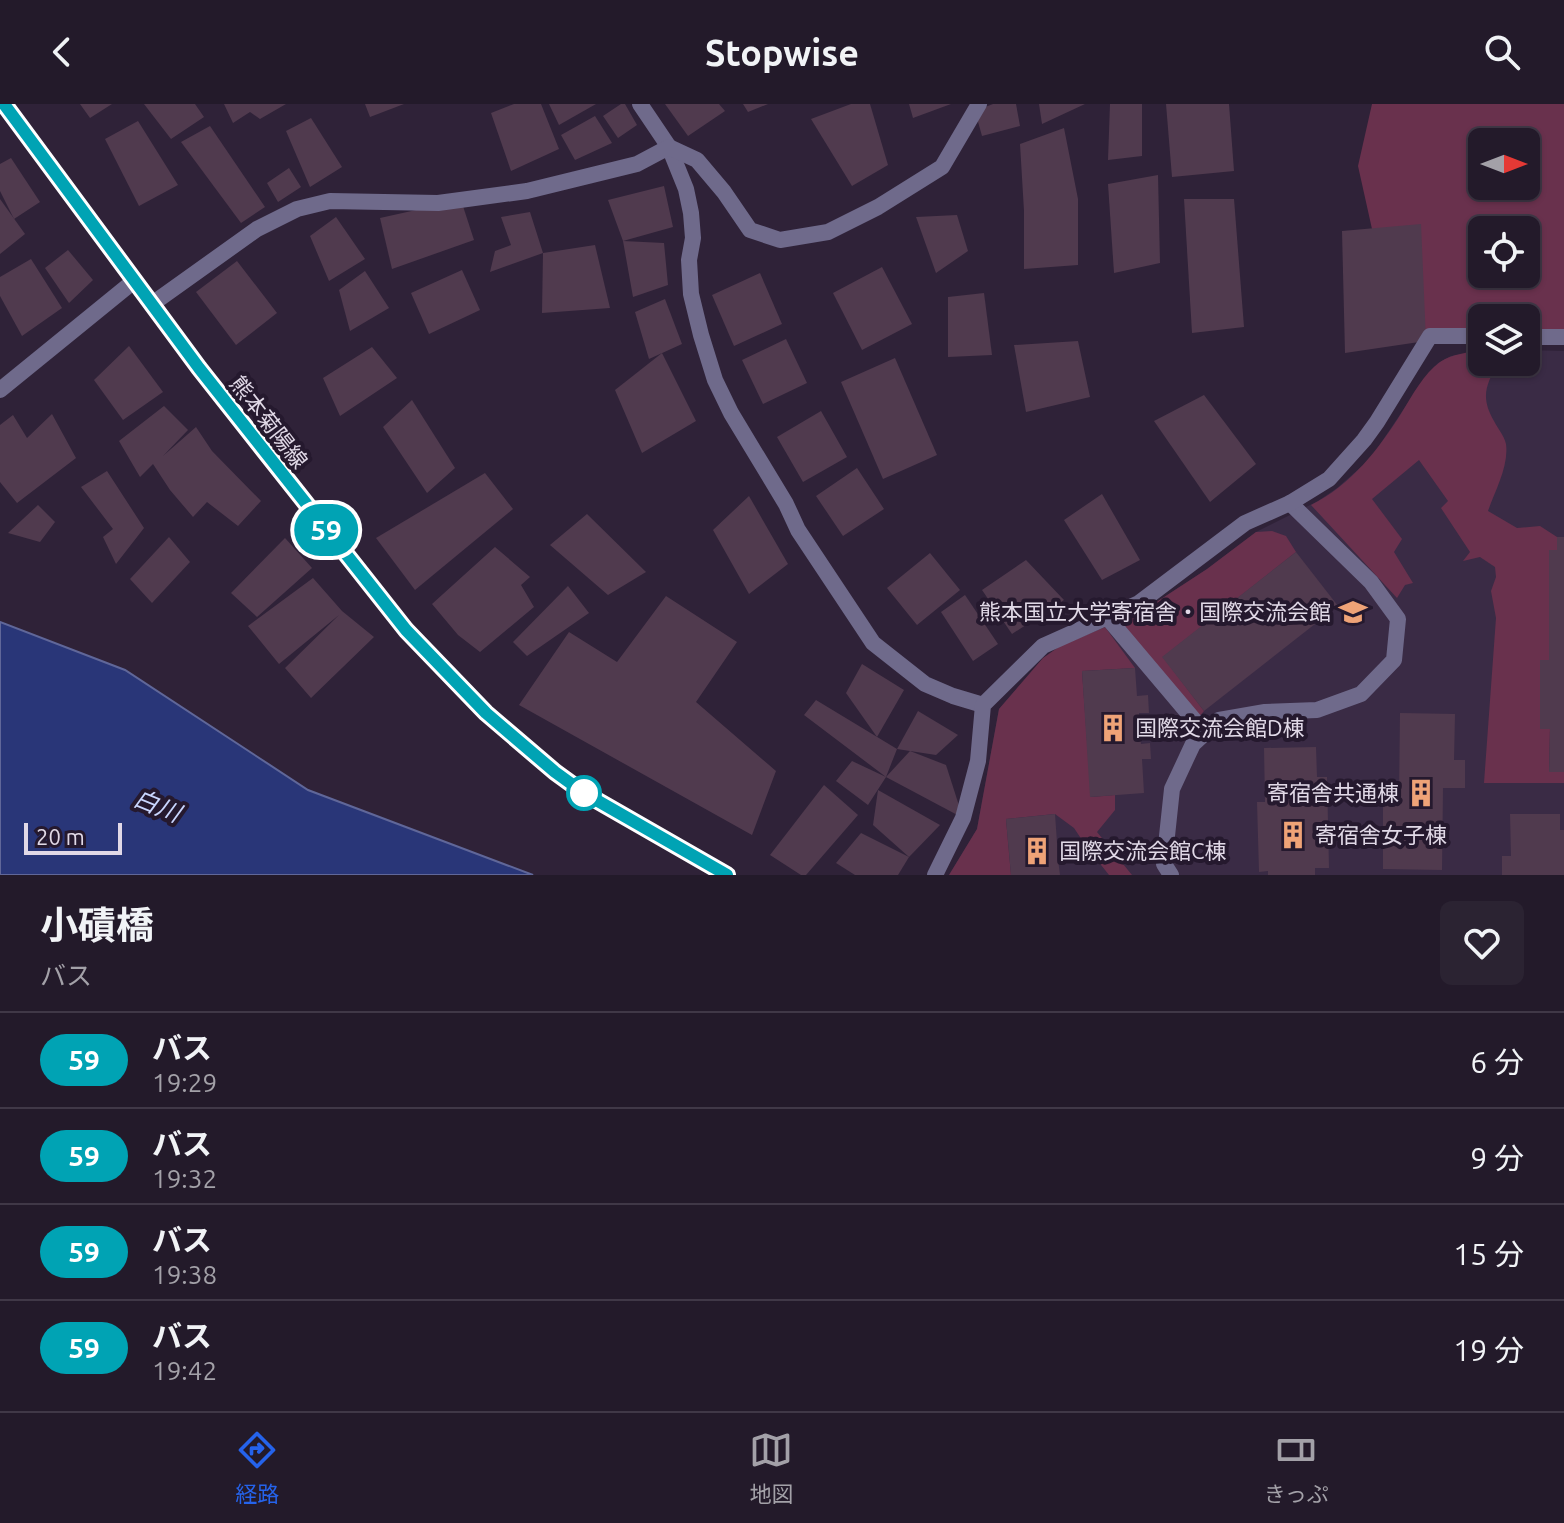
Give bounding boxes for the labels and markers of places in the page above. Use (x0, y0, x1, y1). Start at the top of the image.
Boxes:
school or university icon: 熊本国立大学寄宿舎・国際交流会館 (1338, 597, 1368, 627)
place label: 熊本国立大学寄宿舎・国際交流会館 (979, 599, 1331, 624)
building icon: 国際交流会館D棟 (1098, 713, 1128, 743)
place label: 国際交流会館D棟 (1135, 715, 1305, 740)
unlabelled marker (567, 776, 601, 810)
building icon: 寄宿舎共通棟 (1406, 778, 1436, 808)
place label: 寄宿舎共通棟 (1267, 780, 1399, 805)
building icon: 寄宿舎女子棟 (1278, 820, 1308, 850)
place label: 寄宿舎女子棟 (1315, 822, 1447, 847)
building icon: 国際交流会館C棟 (1022, 836, 1052, 866)
place label: 国際交流会館C棟 (1059, 838, 1227, 863)

